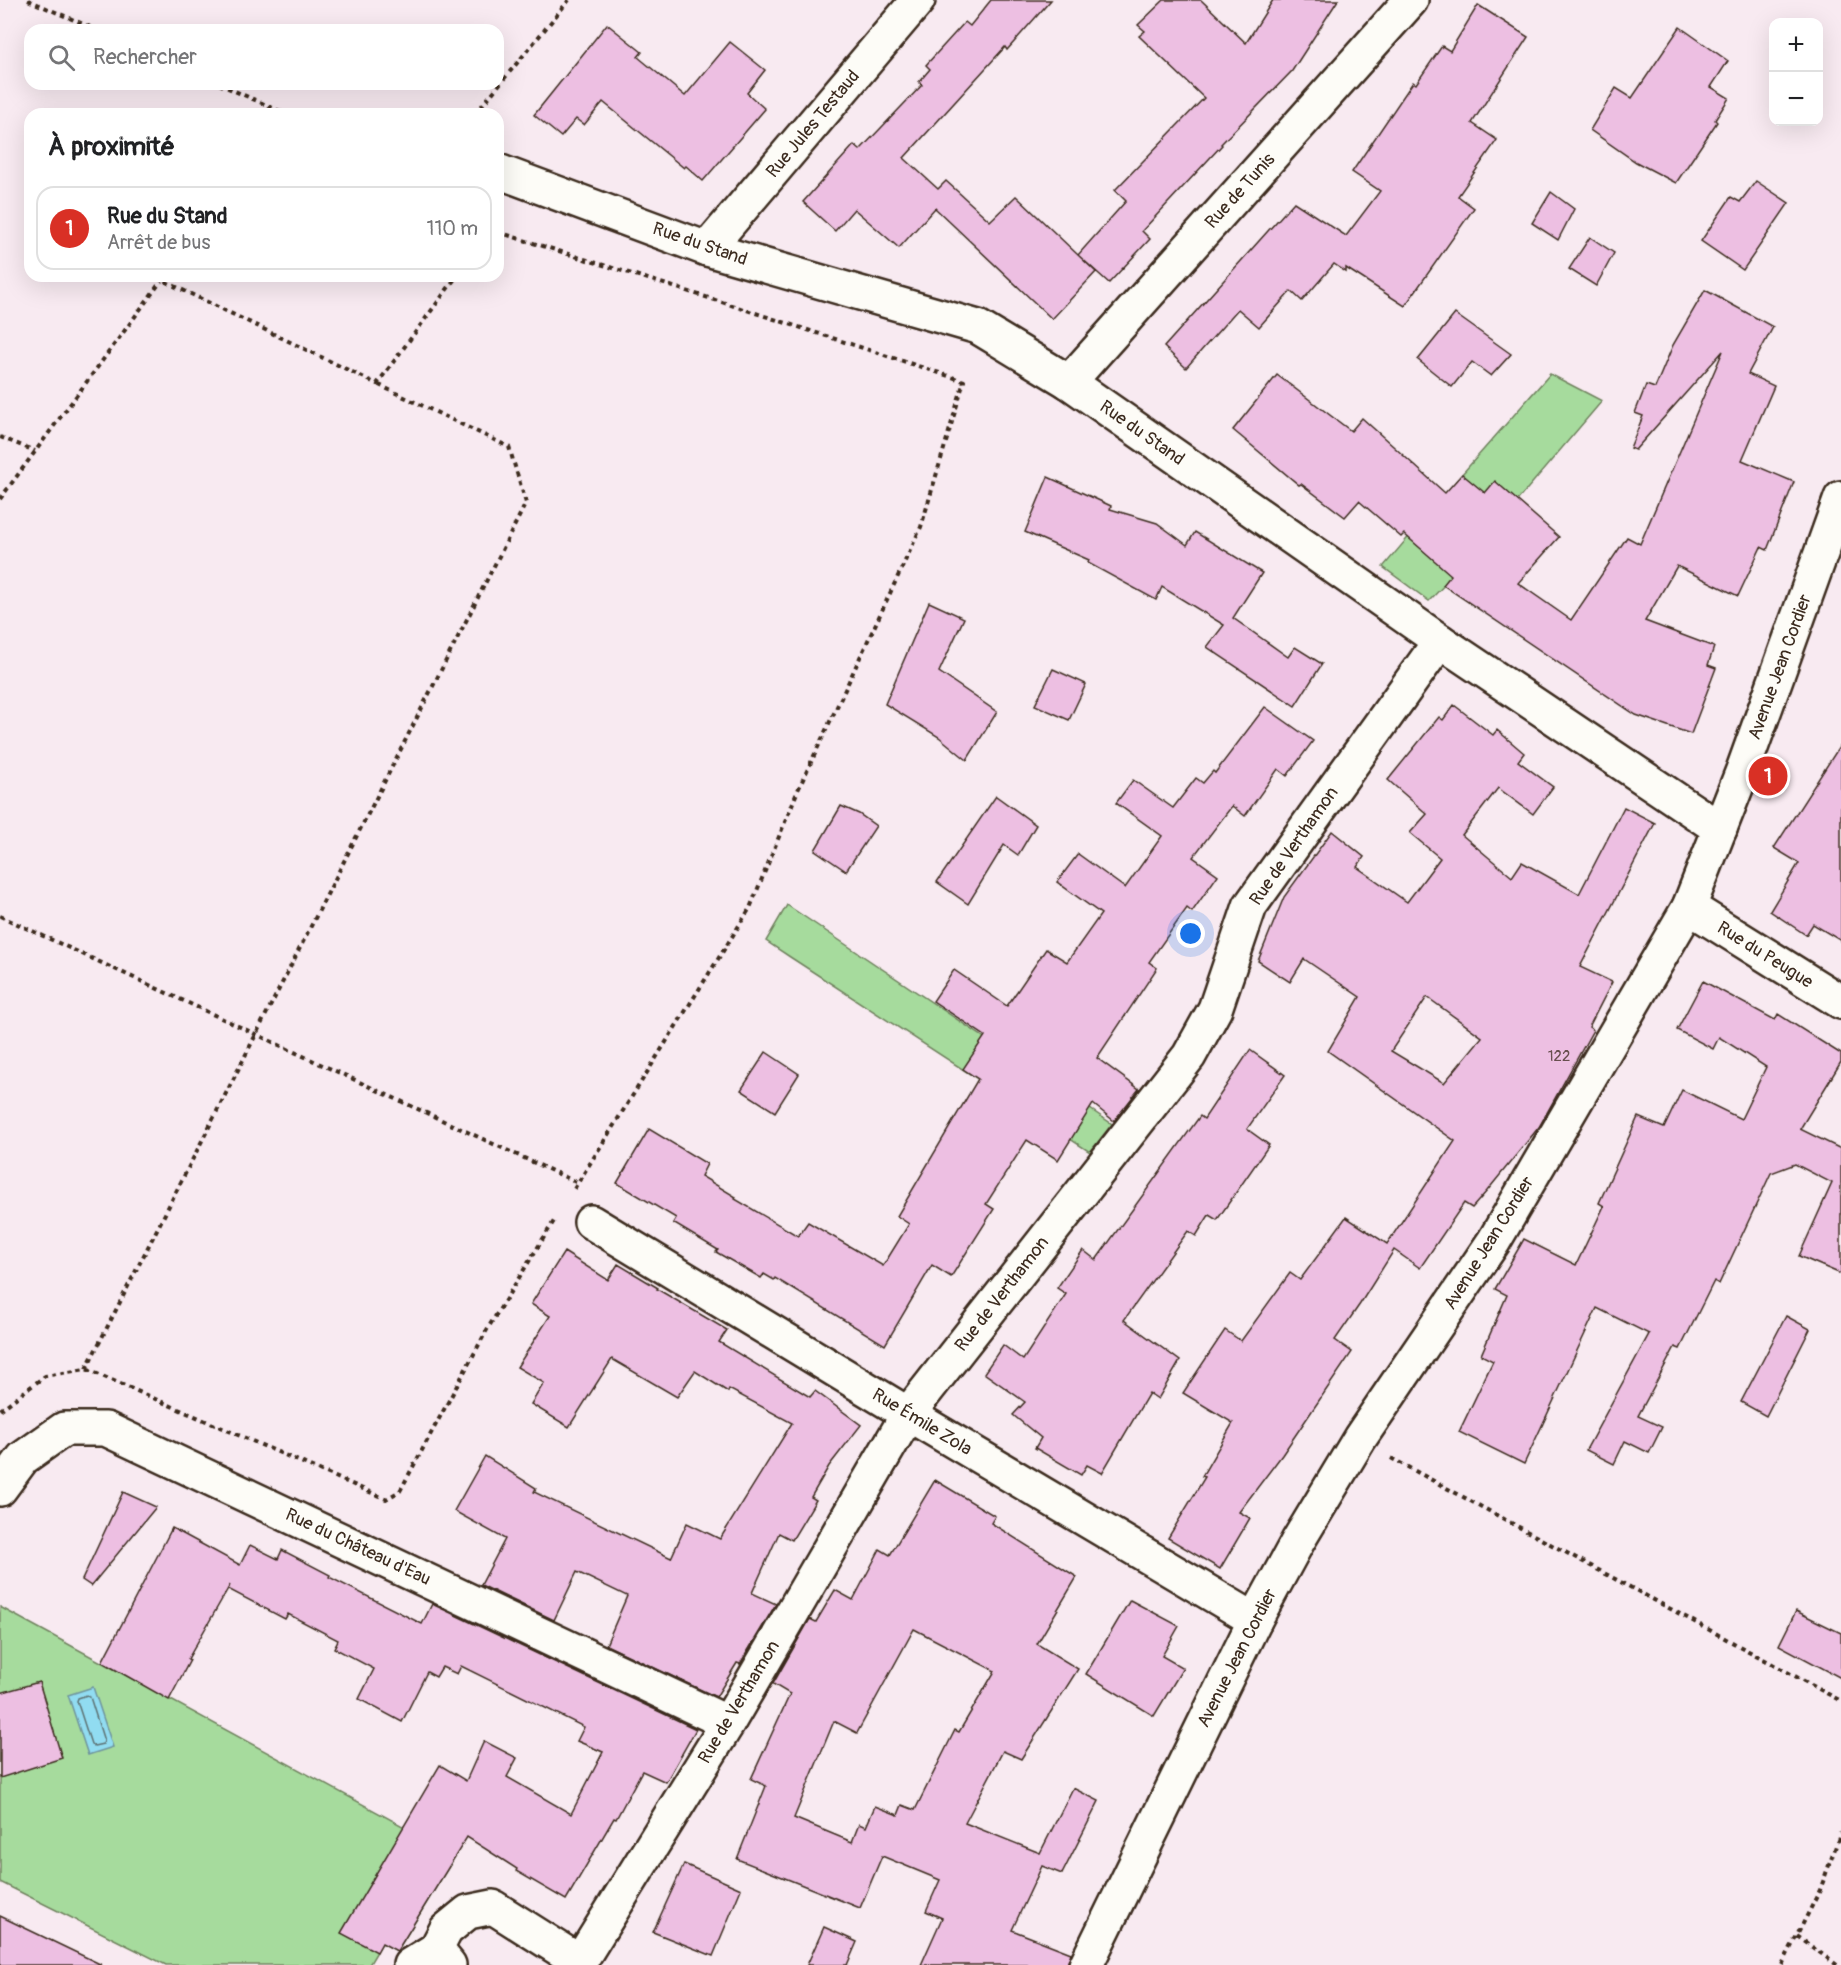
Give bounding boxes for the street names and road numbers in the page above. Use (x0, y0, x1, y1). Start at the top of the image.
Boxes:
street label: Rue Jules Testaud (761, 65, 865, 183)
street label: Rue de Tunis (1200, 148, 1280, 234)
street label: Rue du Stand (650, 217, 750, 271)
street label: Rue du Stand (1095, 395, 1189, 471)
street label: Avenue Jean Cordier (1743, 591, 1817, 743)
street label: Rue de Verthamon (1244, 782, 1344, 910)
street label: Rue du Peugue (1713, 916, 1817, 994)
street label: Avenue Jean Cordier (1439, 1172, 1540, 1314)
street label: Rue de Verthamon (950, 1232, 1054, 1356)
street label: Rue Émile Zola (868, 1383, 976, 1461)
street label: Rue du Château d'Eau (282, 1503, 434, 1591)
street label: Avenue Jean Cordier (1192, 1584, 1282, 1731)
street label: Rue de Verthamon (693, 1636, 785, 1768)

